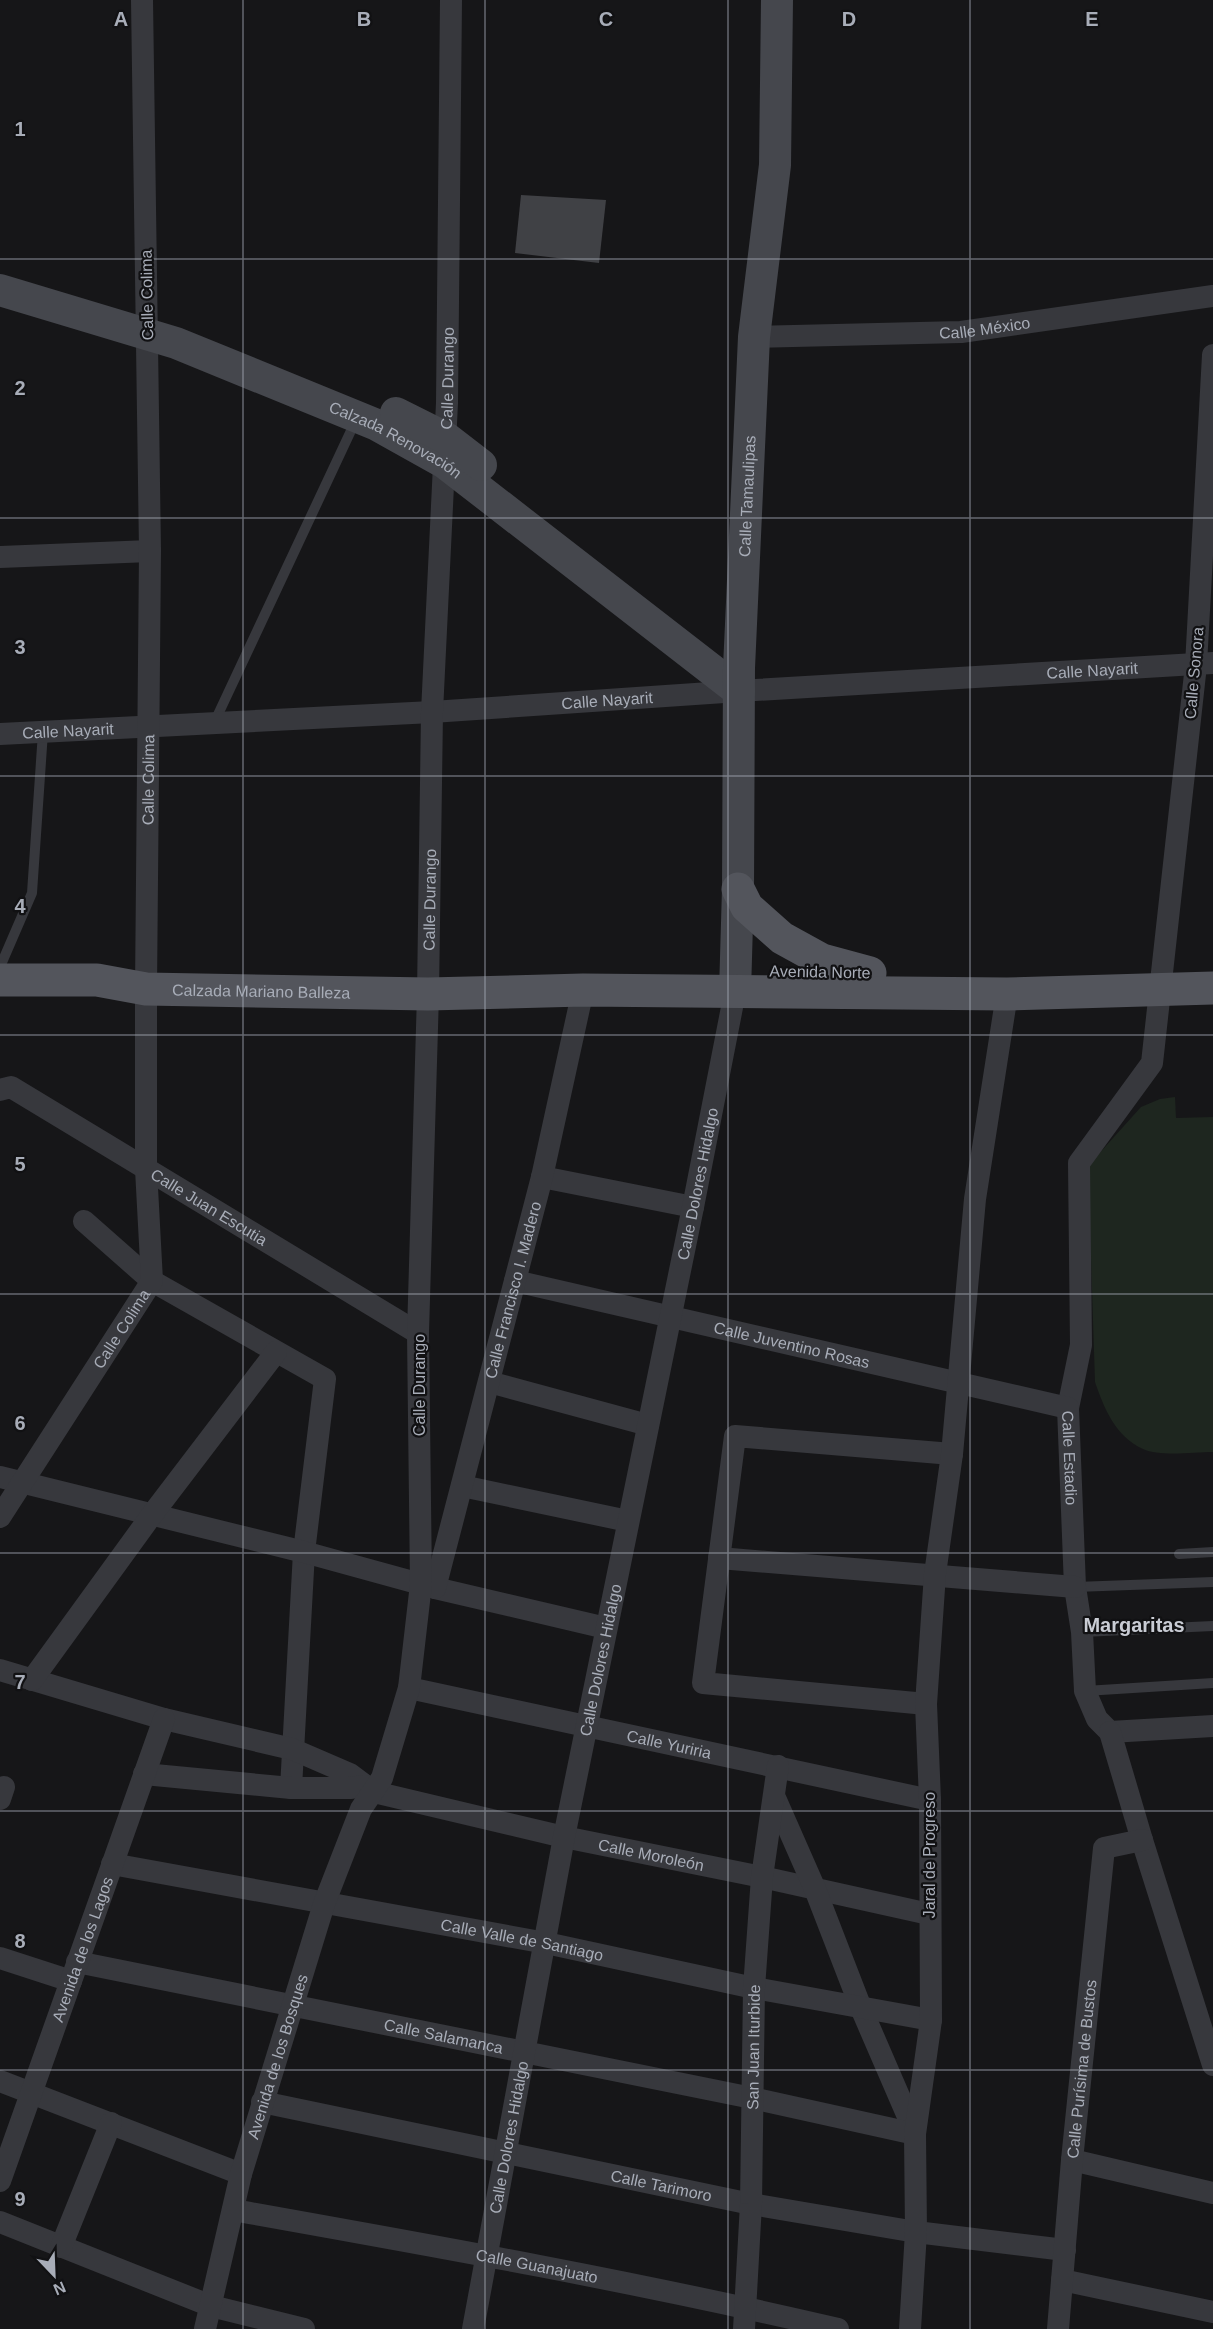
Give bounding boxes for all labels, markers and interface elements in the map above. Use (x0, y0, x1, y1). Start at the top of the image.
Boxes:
text: A (114, 8, 128, 30)
text: B (357, 8, 371, 30)
text: C (599, 8, 613, 30)
text: D (842, 8, 856, 30)
text: E (1085, 8, 1099, 30)
text: 1 (14, 118, 26, 140)
street label: Calle Colima (138, 249, 156, 340)
street label: Calle México (939, 314, 1031, 341)
street label: Calle Durango (437, 327, 456, 430)
text: 2 (14, 377, 26, 399)
street label: Calzada Renovación (327, 398, 465, 481)
street label: Calle Tamaulipas (736, 435, 758, 557)
street label: Calle Sonora (1182, 626, 1207, 720)
text: 3 (14, 636, 26, 658)
street label: Calle Nayarit (1046, 659, 1139, 681)
street label: Calle Nayarit (561, 688, 654, 712)
street label: Calle Nayarit (22, 720, 115, 741)
street label: Calle Colima (139, 734, 157, 825)
street label: Calle Durango (420, 848, 439, 951)
text: 4 (14, 895, 26, 917)
street label: Avenida Norte (769, 963, 871, 981)
street label: Calzada Mariano Balleza (172, 981, 350, 1001)
street label: Calle Dolores Hidalgo (674, 1106, 721, 1261)
text: 5 (14, 1153, 26, 1175)
street label: Calle Juan Escutia (148, 1165, 270, 1248)
street label: Calle Francisco I. Madero (481, 1199, 544, 1380)
street label: Calle Colima (90, 1286, 153, 1371)
street label: Calle Juventino Rosas (712, 1318, 871, 1371)
street label: Calle Durango (411, 1334, 428, 1436)
street label: Calle Estadio (1060, 1410, 1080, 1505)
text: 6 (14, 1412, 26, 1434)
street label: Calle Dolores Hidalgo (576, 1582, 624, 1738)
district label: Margaritas (1083, 1614, 1185, 1636)
text: 7 (14, 1671, 26, 1693)
street label: Calle Yuriria (625, 1727, 713, 1761)
street label: Jaral de Progreso (921, 1792, 938, 1918)
street label: Calle Moroleón (597, 1836, 706, 1874)
street label: Avenida de los Lagos (49, 1874, 116, 2024)
street label: Calle Valle de Santiago (439, 1916, 605, 1964)
text: 8 (14, 1930, 26, 1952)
street label: Avenida de los Bosques (244, 1972, 310, 2141)
street label: Calle Purísima de Bustos (1064, 1979, 1099, 2159)
street label: San Juan Iturbide (744, 1984, 763, 2110)
street label: Calle Salamanca (383, 2016, 505, 2056)
street label: Calle Dolores Hidalgo (486, 2059, 531, 2215)
street label: Calle Tarimoro (609, 2166, 714, 2204)
text: 9 (14, 2188, 26, 2210)
north arrow (24, 2245, 84, 2305)
street label: Calle Guanajuato (475, 2246, 599, 2286)
text: N (51, 2278, 68, 2298)

